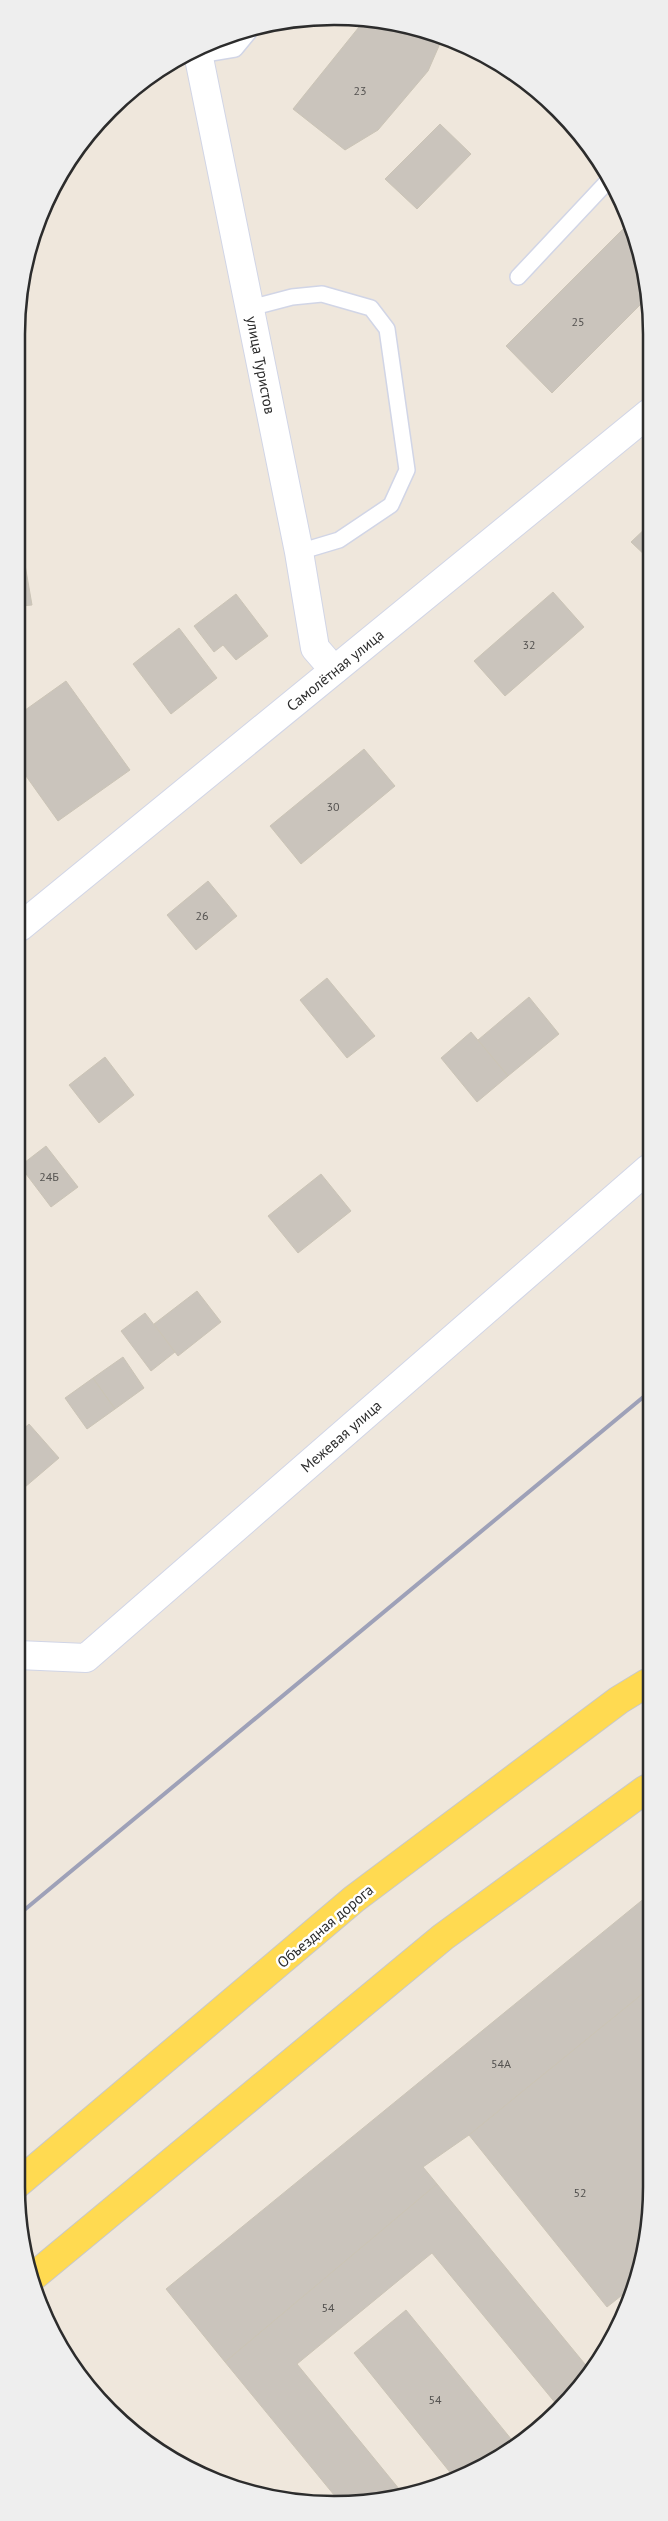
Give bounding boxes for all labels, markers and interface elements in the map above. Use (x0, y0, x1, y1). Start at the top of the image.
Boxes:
house number: 23 (353, 83, 367, 98)
street label: улица Туристов (242, 314, 280, 416)
house number: 25 (571, 314, 585, 329)
street label: Самолётная улица (283, 625, 387, 715)
house number: 32 (522, 637, 536, 652)
house number: 30 (326, 799, 340, 814)
house number: 26 (195, 908, 209, 923)
house number: 24Б (39, 1169, 59, 1184)
street label: Межевая улица (297, 1396, 385, 1476)
street label: Объездная дорога (273, 1880, 377, 1972)
house number: 54А (491, 2056, 511, 2071)
house number: 52 (573, 2185, 587, 2200)
house number: 54 (321, 2300, 335, 2315)
house number: 54 (428, 2392, 442, 2407)

